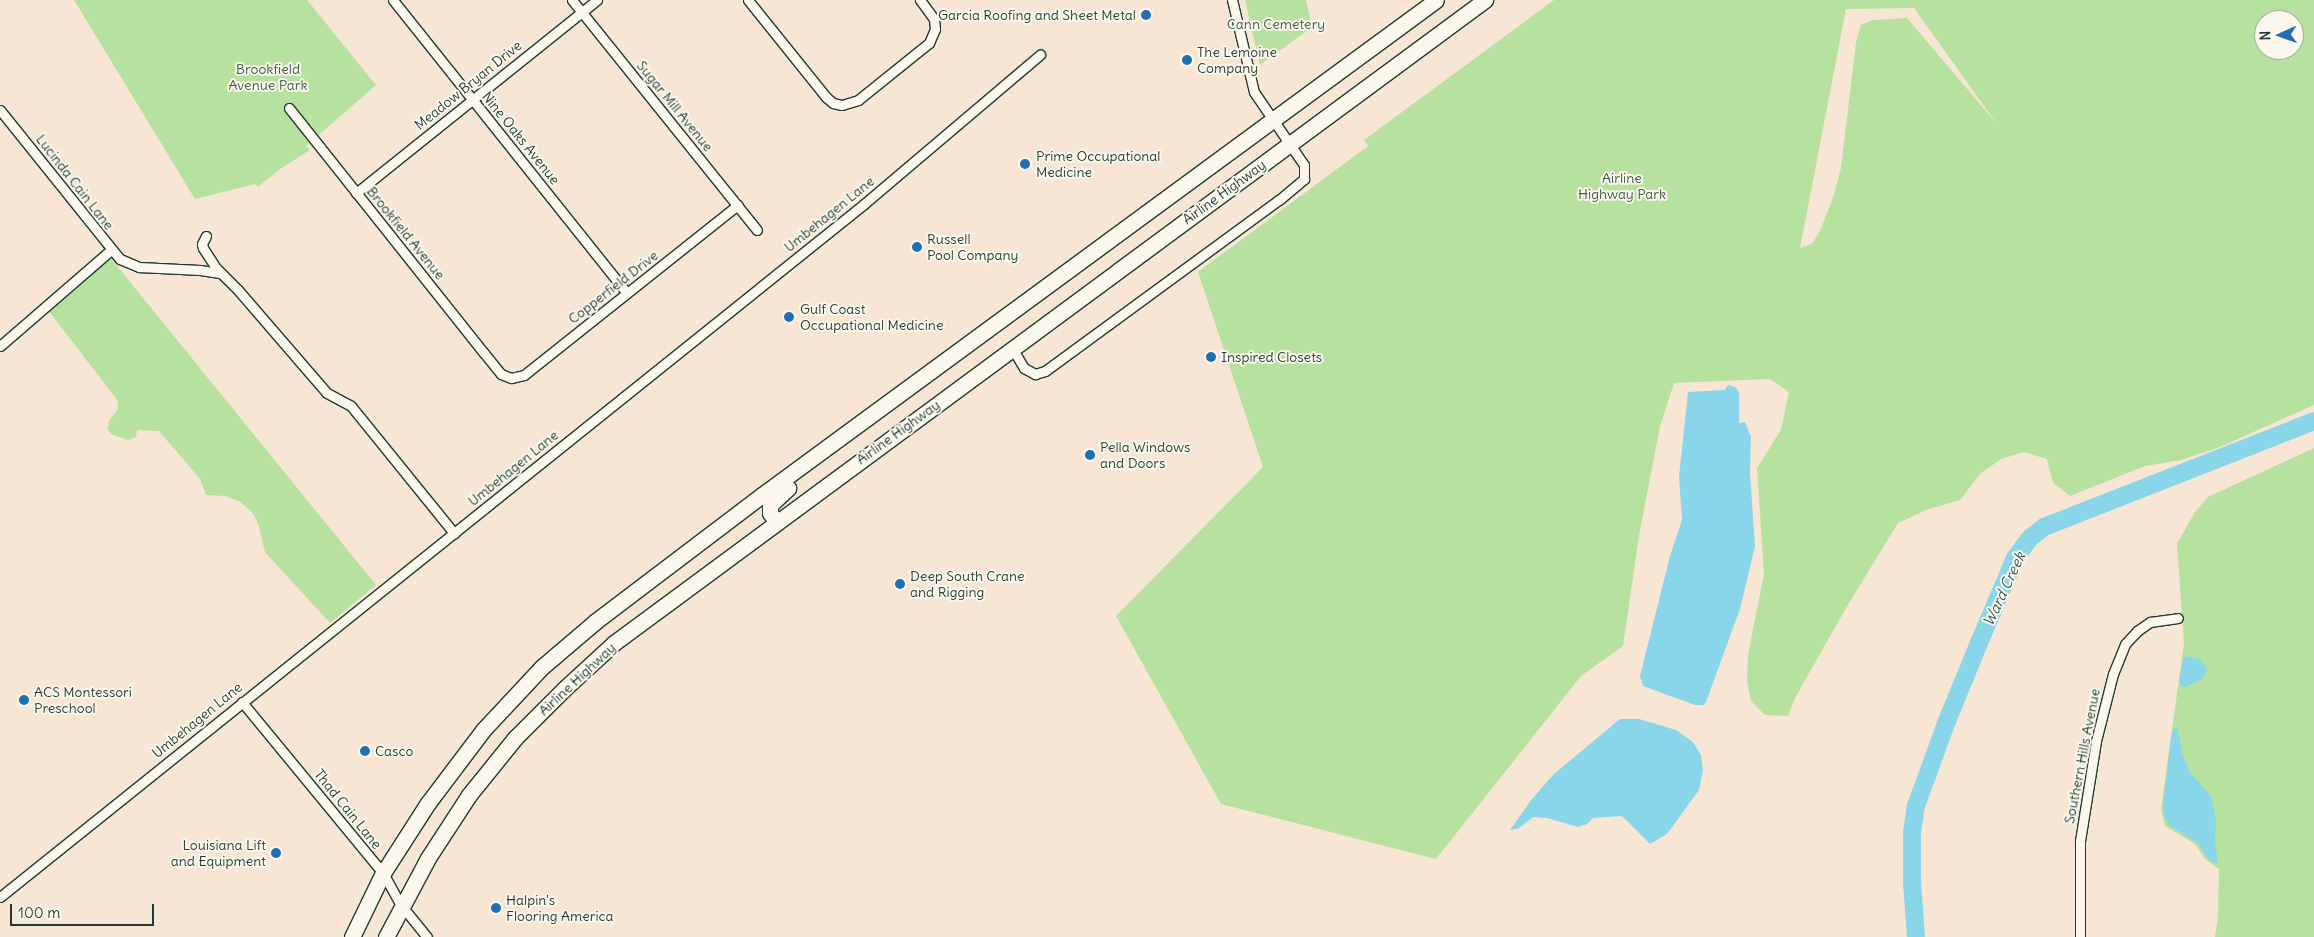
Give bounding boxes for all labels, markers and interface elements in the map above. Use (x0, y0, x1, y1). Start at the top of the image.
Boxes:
place label: Garcia Roofing and Sheet Metal (938, 7, 1136, 23)
marker: Garcia Roofing and Sheet Metal (1140, 9, 1152, 21)
north arrow (2254, 10, 2304, 60)
park label: Cann Cemetery (1227, 16, 1325, 32)
text: N (2256, 30, 2274, 41)
street label: Meadow Bryan Drive (411, 37, 525, 133)
place label: The Lemoine Company (1197, 44, 1277, 76)
marker: The Lemoine Company (1181, 54, 1193, 66)
street label: Sugar Mill Avenue (633, 57, 717, 155)
park label: Brookfield Avenue Park (228, 61, 308, 94)
street label: Nine Oaks Avenue (478, 88, 564, 188)
street label: Lucinda Cain Lane (33, 131, 117, 233)
place label: Prime Occupational Medicine (1036, 148, 1160, 180)
street label: Airline Highway (1179, 156, 1269, 228)
marker: Prime Occupational Medicine (1018, 157, 1032, 171)
park label: Airline Highway Park (1578, 170, 1666, 202)
street label: Umbehagen Lane (781, 173, 877, 255)
street label: Brookfield Avenue (363, 183, 449, 283)
place label: Russell Pool Company (927, 231, 1019, 264)
marker: Russell Pool Company (911, 241, 923, 253)
street label: Copperfield Drive (565, 247, 661, 327)
place label: Gulf Coast Occupational Medicine (800, 301, 943, 334)
marker: Gulf Coast Occupational Medicine (782, 310, 796, 324)
place label: Inspired Closets (1221, 349, 1322, 365)
marker: Inspired Closets (1205, 351, 1217, 363)
street label: Airline Highway (853, 396, 943, 468)
street label: Umbehagen Lane (465, 427, 561, 509)
place label: Pella Windows and Doors (1100, 439, 1190, 472)
marker: Pella Windows and Doors (1084, 449, 1096, 461)
water label: Ward Creek (1979, 549, 2029, 629)
place label: Deep South Crane and Rigging (910, 568, 1025, 600)
marker: Deep South Crane and Rigging (894, 578, 906, 590)
street label: Airline Highway (535, 639, 619, 719)
street label: Umbehagen Lane (149, 679, 245, 761)
place label: ACS Montessori Preschool (34, 684, 132, 716)
street label: Southern Hills Avenue (2061, 687, 2103, 825)
marker: ACS Montessori Preschool (18, 694, 30, 706)
place label: Casco (375, 743, 413, 759)
marker: Casco (359, 745, 371, 757)
street label: Thad Cain Lane (311, 766, 385, 852)
place label: Louisiana Lift and Equipment (171, 837, 266, 870)
marker: Louisiana Lift and Equipment (270, 847, 282, 859)
place label: Halpin's Flooring America (506, 892, 614, 924)
scale bar (12, 894, 156, 926)
marker: Halpin's Flooring America (490, 902, 502, 914)
text: 100 m (18, 903, 60, 922)

